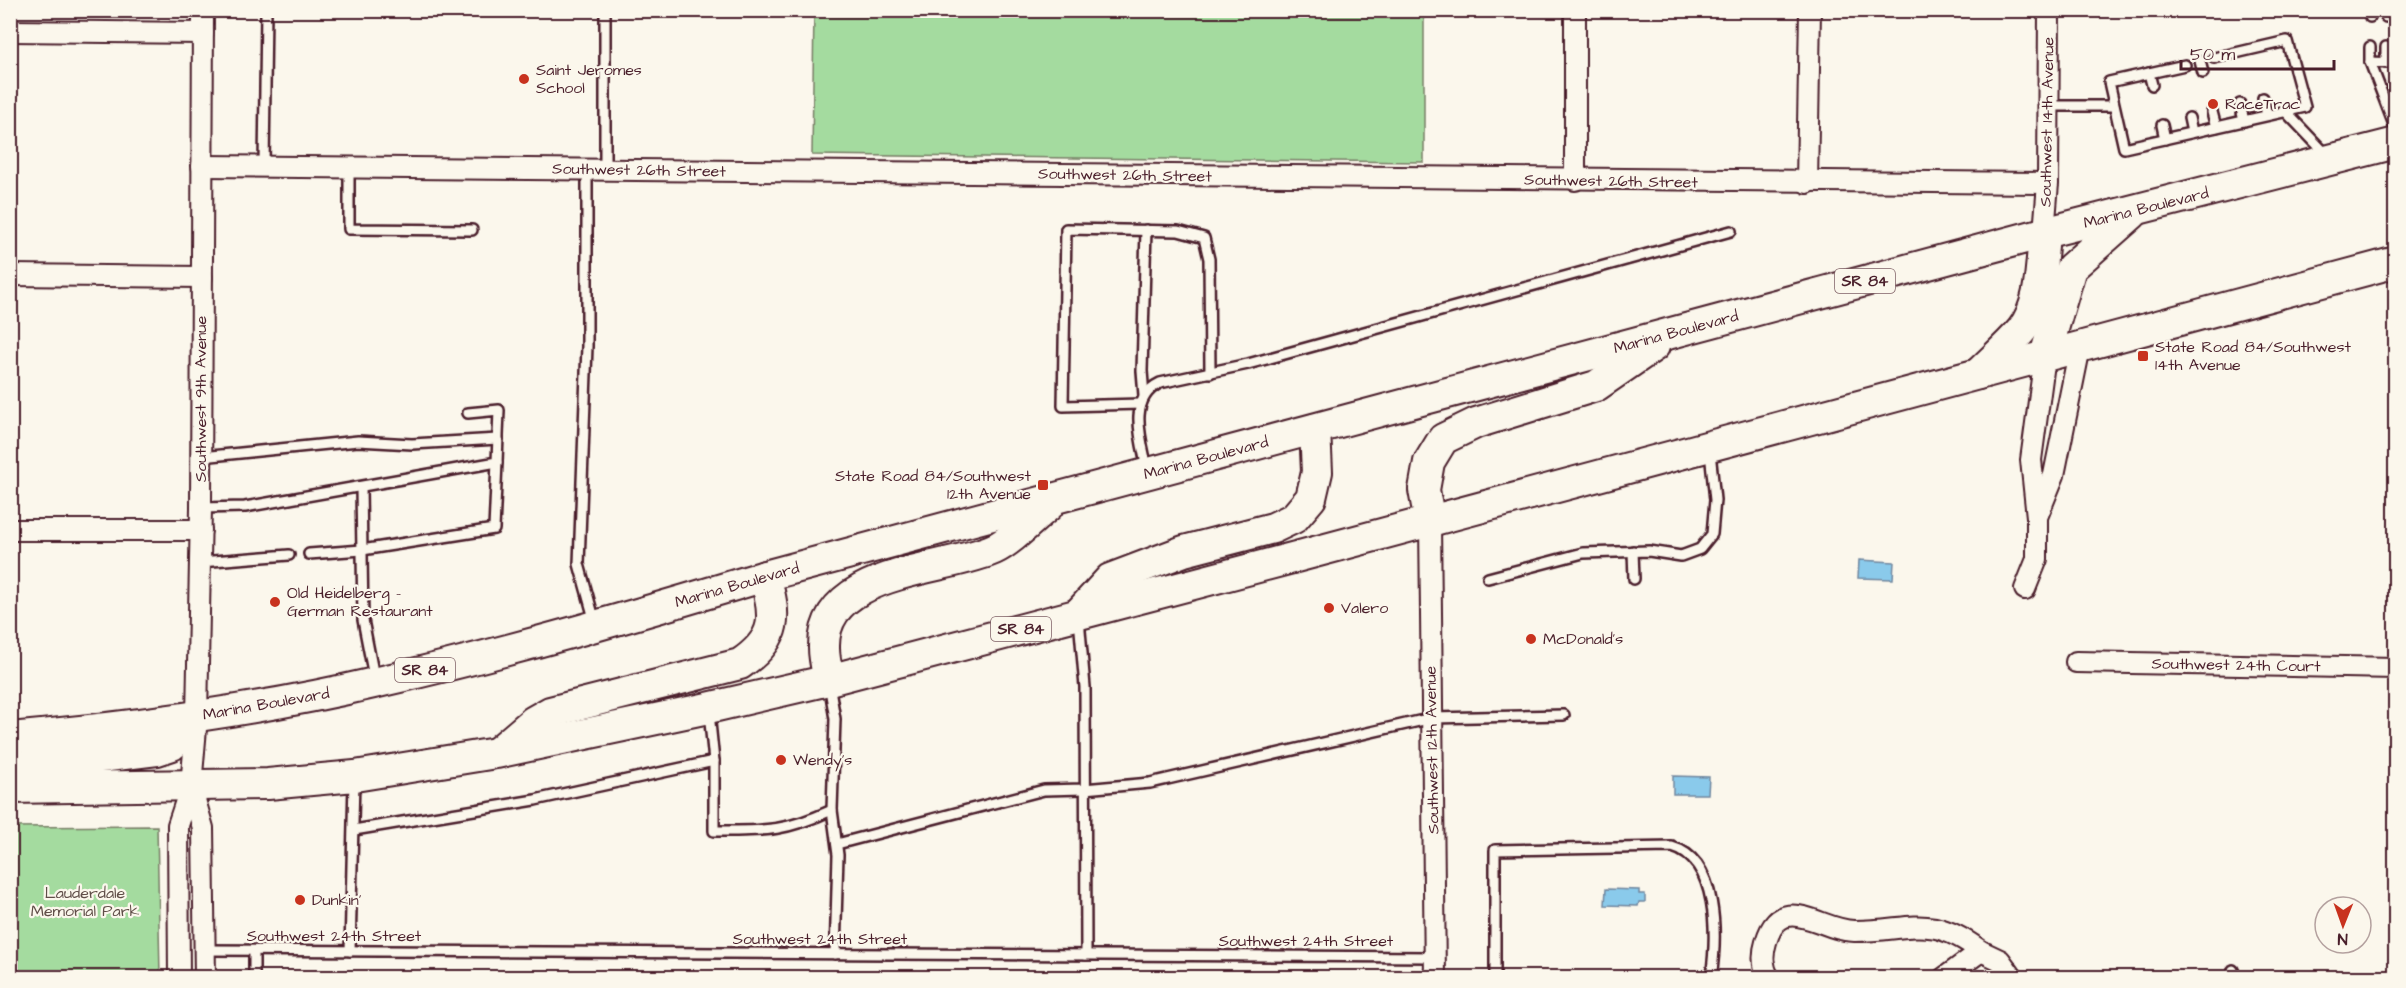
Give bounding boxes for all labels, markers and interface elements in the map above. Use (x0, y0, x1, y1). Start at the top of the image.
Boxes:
scale bar (2181, 33, 2334, 71)
street label: Southwest 14th Avenue (2035, 36, 2059, 207)
text: 50 m (2190, 42, 2235, 67)
place label: Saint Jeromes School (536, 59, 642, 99)
marker: Saint Jeromes School (517, 72, 531, 86)
place label: RaceTrac (2225, 93, 2300, 115)
marker: RaceTrac (2206, 97, 2220, 111)
street label: Southwest 26th Street (552, 157, 727, 183)
street label: Southwest 26th Street (1038, 162, 1213, 188)
street label: Southwest 26th Street (1524, 168, 1699, 194)
street label: Marina Boulevard (2081, 182, 2211, 234)
road number: SR 84 (1835, 269, 1895, 293)
street label: Marina Boulevard (1611, 305, 1741, 359)
street label: Southwest 9th Avenue (190, 316, 212, 482)
place label: State Road 84/Southwest 14th Avenue (2155, 336, 2352, 376)
marker: State Road 84/Southwest 14th Avenue (2136, 349, 2150, 363)
street label: Marina Boulevard (1141, 431, 1271, 485)
place label: State Road 84/Southwest 12th Avenue (835, 465, 1032, 505)
marker: State Road 84/Southwest 12th Avenue (1036, 478, 1050, 492)
street label: Marina Boulevard (672, 557, 802, 613)
place label: Old Heidelberg - German Restaurant (287, 582, 433, 622)
marker: Old Heidelberg - German Restaurant (268, 595, 282, 609)
place label: Valero (1341, 597, 1388, 619)
marker: Valero (1322, 601, 1336, 615)
road number: SR 84 (991, 617, 1051, 641)
place label: McDonald's (1543, 628, 1623, 650)
marker: McDonald's (1524, 632, 1538, 646)
street label: Southwest 24th Court (2151, 653, 2321, 677)
road number: SR 84 (395, 658, 455, 682)
street label: Southwest 12th Avenue (1420, 665, 1444, 834)
street label: Marina Boulevard (201, 682, 331, 726)
place label: Wendy's (793, 749, 852, 772)
marker: Wendy's (774, 753, 788, 767)
park label: Lauderdale Memorial Park (31, 882, 140, 922)
place label: Dunkin' (312, 889, 361, 911)
marker: Dunkin' (293, 893, 307, 907)
north arrow (2313, 895, 2373, 955)
street label: Southwest 24th Street (247, 925, 422, 947)
street label: Southwest 24th Street (733, 928, 908, 950)
text: N (2338, 928, 2348, 950)
street label: Southwest 24th Street (1219, 930, 1394, 952)

